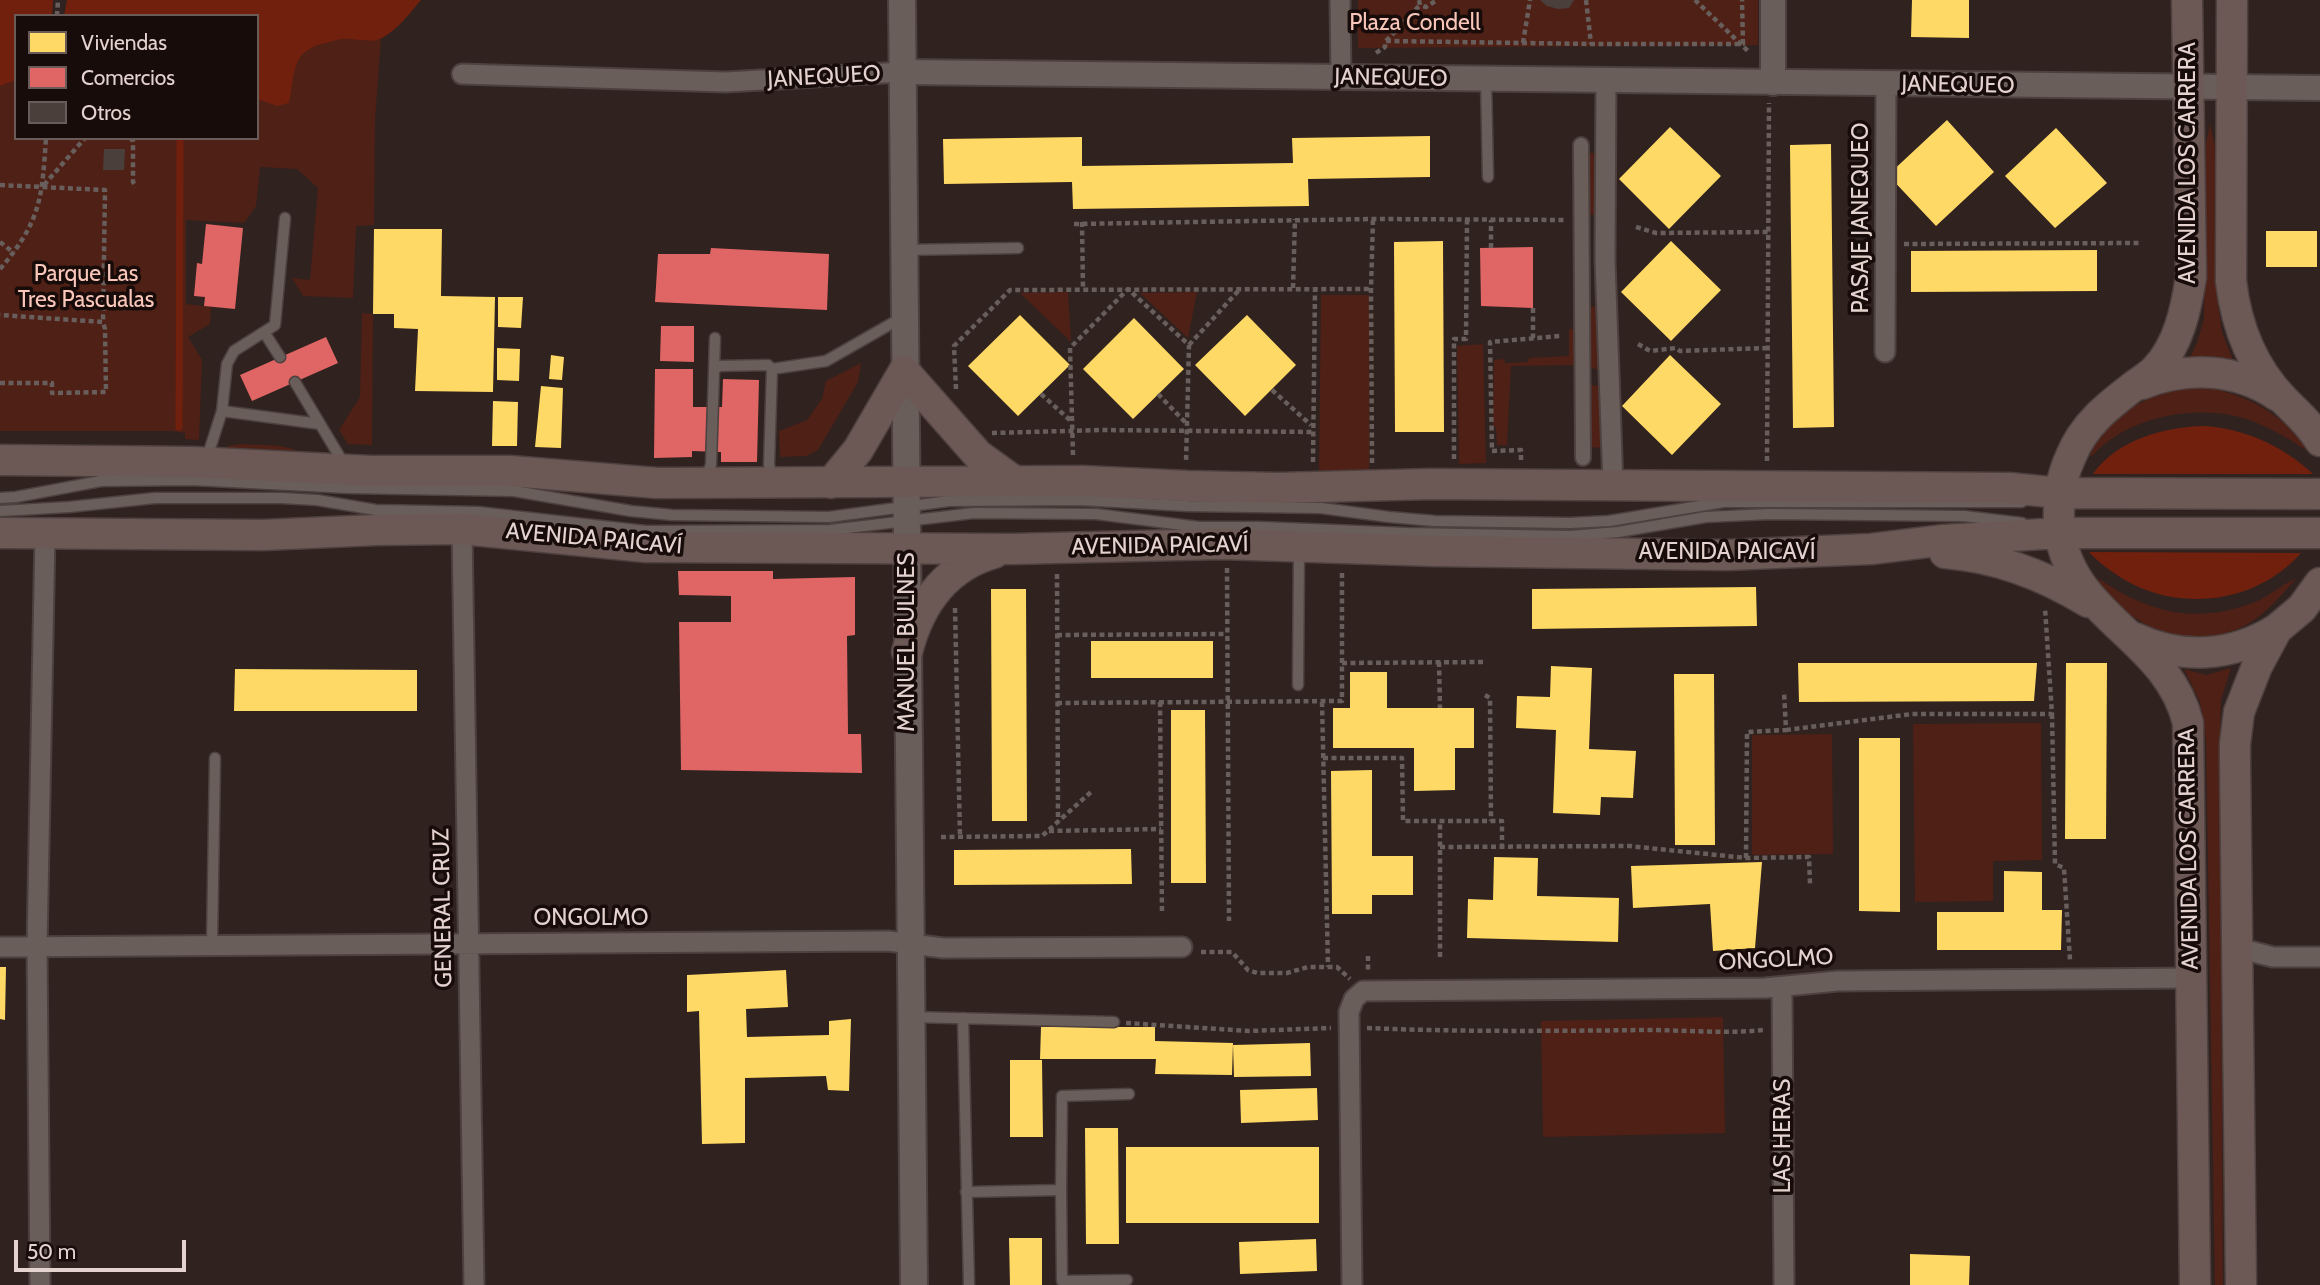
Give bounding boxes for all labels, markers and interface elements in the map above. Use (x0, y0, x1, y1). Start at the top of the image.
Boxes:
park label: Plaza Condell (1349, 9, 1481, 37)
legend (14, 14, 259, 140)
text: Viviendas (81, 30, 167, 55)
street label: AVENIDA LOS CARRERA (2174, 42, 2202, 284)
street label: JANEQUEO (767, 60, 881, 94)
street label: JANEQUEO (1334, 63, 1448, 93)
text: Comercios (81, 65, 175, 90)
street label: JANEQUEO (1901, 70, 2015, 100)
text: Otros (81, 100, 131, 125)
street label: PASAJE JANEQUEO (1847, 122, 1875, 314)
park label: Parque Las Tres Pascualas (18, 260, 154, 314)
street label: AVENIDA PAICAVÍ (505, 518, 683, 560)
street label: AVENIDA PAICAVÍ (1071, 531, 1249, 561)
street label: AVENIDA PAICAVÍ (1638, 538, 1816, 566)
street label: MANUEL BULNES (893, 552, 921, 732)
street label: AVENIDA LOS CARRERA (2173, 728, 2205, 970)
street label: GENERAL CRUZ (428, 828, 458, 988)
street label: ONGOLMO (534, 904, 648, 932)
street label: ONGOLMO (1718, 943, 1834, 977)
street label: LAS HERAS (1769, 1079, 1797, 1193)
scale bar (18, 1226, 189, 1270)
text: 50 m (27, 1239, 76, 1264)

